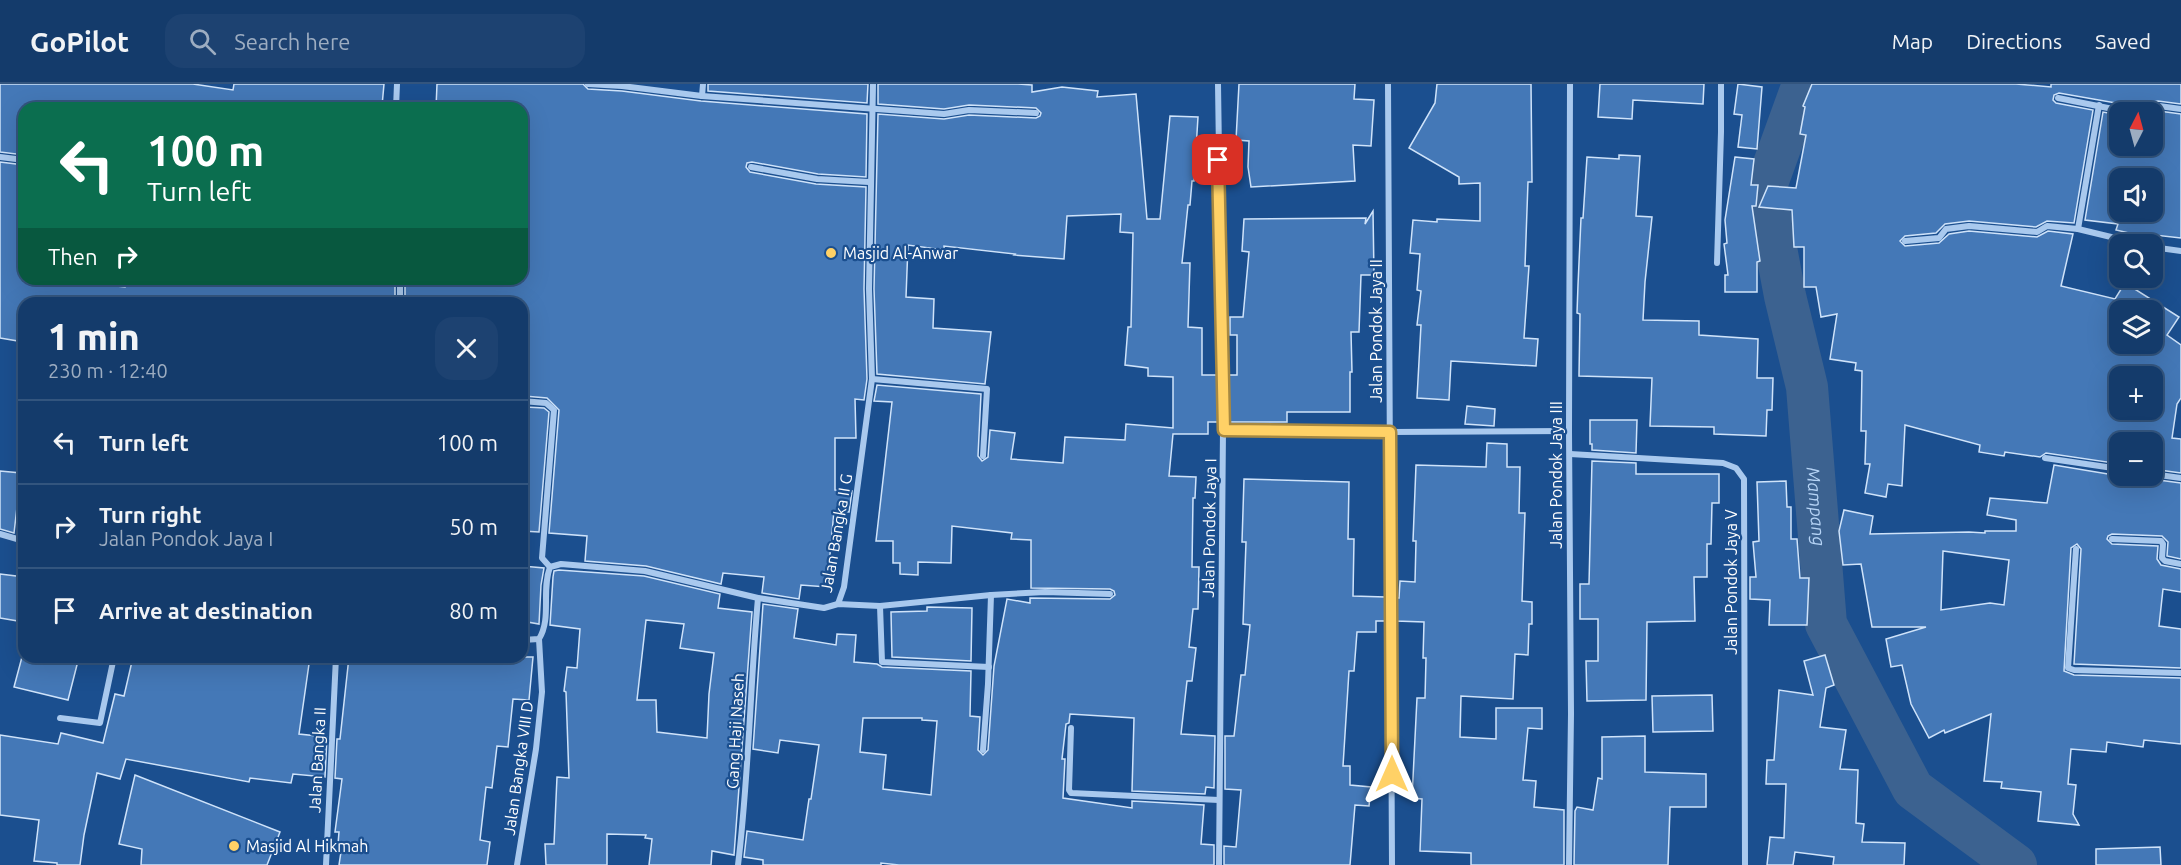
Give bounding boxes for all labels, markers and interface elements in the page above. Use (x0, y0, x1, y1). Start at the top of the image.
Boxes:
search box (165, 14, 585, 68)
icon: search (186, 25, 219, 58)
text: GoPilot (30, 26, 129, 57)
text: Search here (234, 29, 350, 54)
text: Map (1892, 29, 1933, 53)
text: Directions (1966, 29, 2062, 53)
text: Saved (2095, 29, 2151, 53)
north arrow (2109, 102, 2163, 156)
map controls (2109, 102, 2163, 486)
icon: left (48, 126, 126, 204)
text: 100 m (147, 127, 264, 174)
pin (1192, 134, 1243, 185)
icon: arrive (1201, 143, 1234, 176)
button: sound (2109, 168, 2163, 222)
text: Turn left (147, 176, 251, 206)
button: search (2109, 234, 2163, 288)
icon: right (110, 240, 143, 273)
text: Then (48, 244, 98, 269)
place label: Masjid Al-Anwar (843, 244, 958, 262)
marker: Masjid Al-Anwar (824, 246, 838, 260)
street label: Jalan Pondok Jaya II (1367, 259, 1385, 403)
button: layers (2109, 300, 2163, 354)
text: 1 min (48, 316, 140, 357)
button: close (435, 317, 498, 380)
text: 230 m · 12:40 (48, 359, 168, 382)
button: + (2109, 366, 2163, 420)
street label: Jalan Pondok Jaya III (1547, 401, 1565, 549)
icon: left (48, 426, 81, 459)
text: Turn left (99, 430, 189, 455)
text: 100 m (437, 430, 498, 455)
button: − (2109, 432, 2163, 486)
street label: Jalan Pondok Jaya I (1199, 458, 1219, 598)
water label: Mampang (1803, 466, 1830, 547)
street label: Jalan Bangka II G (817, 472, 855, 594)
text: Turn right (99, 502, 201, 527)
street label: Jalan Pondok Jaya V (1722, 509, 1740, 655)
icon: right (48, 510, 81, 543)
text: 50 m (449, 514, 498, 539)
text: Jalan Pondok Jaya I (99, 527, 273, 550)
icon: arrive (48, 594, 81, 627)
text: Arrive at destination (99, 598, 313, 623)
text: 80 m (449, 598, 498, 623)
street label: Gang Haji Naseh (723, 672, 747, 790)
street label: Jalan Bangka VIII D (500, 700, 536, 836)
street label: Jalan Bangka II (305, 706, 329, 814)
position arrow (1360, 742, 1424, 806)
place label: Masjid Al Hikmah (246, 837, 368, 855)
marker: Masjid Al Hikmah (227, 839, 241, 853)

